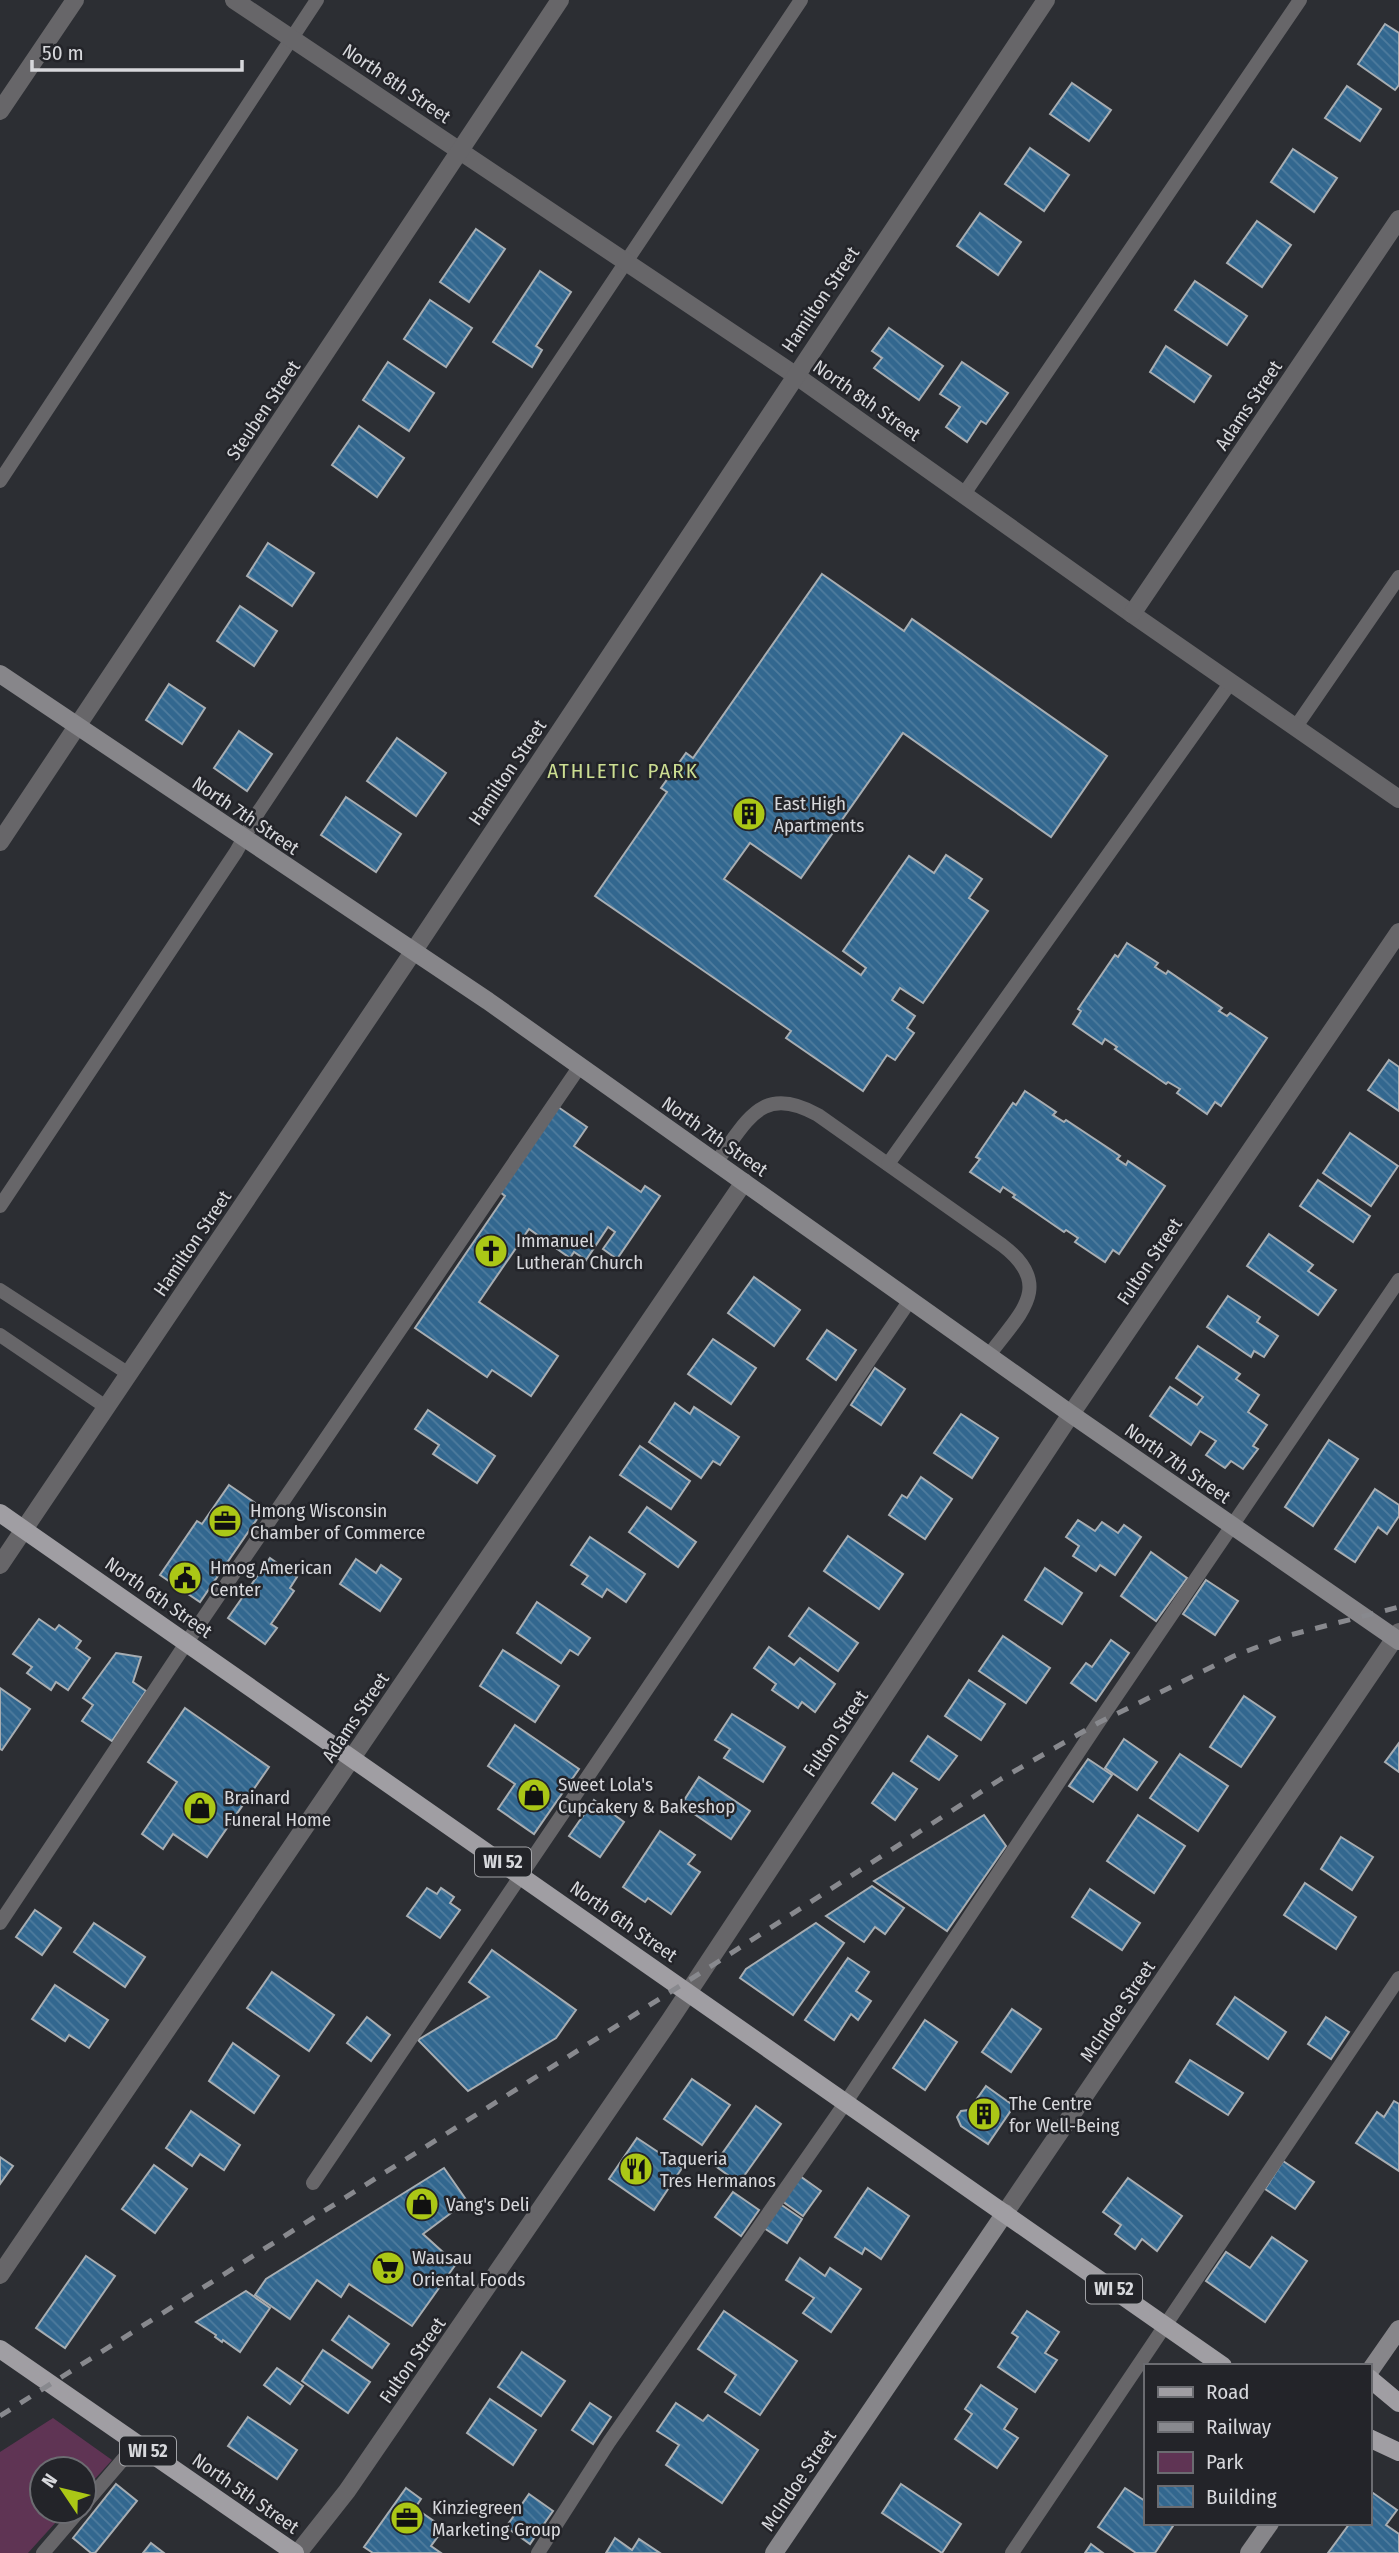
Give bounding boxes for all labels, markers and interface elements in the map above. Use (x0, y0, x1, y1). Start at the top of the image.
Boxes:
scale bar (32, 28, 242, 72)
street label: North 8th Street (338, 39, 456, 129)
text: 50 m (42, 40, 84, 66)
street label: Hamilton Street (777, 241, 865, 356)
street label: Steuben Street (222, 355, 306, 465)
street label: North 8th Street (809, 355, 925, 446)
street label: Adams Street (1210, 355, 1287, 455)
street label: Hamilton Street (464, 714, 552, 829)
district label: ATHLETIC PARK (547, 758, 699, 784)
street label: North 7th Street (188, 771, 304, 860)
place label: East High Apartments (774, 792, 864, 837)
building icon: East High Apartments (730, 795, 768, 833)
street label: North 7th Street (657, 1091, 773, 1182)
street label: Hamilton Street (149, 1185, 237, 1300)
street label: Fulton Street (1112, 1213, 1187, 1309)
place label: Immanuel Lutheran Church (516, 1229, 643, 1274)
church icon: Immanuel Lutheran Church (472, 1232, 510, 1270)
street label: North 7th Street (1120, 1418, 1236, 1509)
place label: Hmong Wisconsin Chamber of Commerce (250, 1499, 425, 1544)
office icon: Hmong Wisconsin Chamber of Commerce (206, 1502, 244, 1540)
street label: North 6th Street (101, 1552, 217, 1643)
place label: Hmog American Center (210, 1556, 332, 1601)
public building icon: Hmog American Center (166, 1559, 204, 1597)
street label: Adams Street (317, 1667, 394, 1767)
street label: Fulton Street (798, 1685, 873, 1781)
place label: Sweet Lola's Cupcakery & Bakeshop (558, 1773, 735, 1818)
shop icon: Sweet Lola's Cupcakery & Bakeshop (515, 1776, 553, 1814)
place label: Brainard Funeral Home (224, 1786, 331, 1831)
shop icon: Brainard Funeral Home (181, 1789, 219, 1827)
road number: WI 52 (475, 1848, 531, 1876)
street label: North 6th Street (566, 1876, 682, 1967)
street label: McIndoe Street (1075, 1956, 1160, 2066)
place label: The Centre for Well-Being (1009, 2092, 1120, 2137)
building icon: The Centre for Well-Being (965, 2095, 1003, 2133)
place label: Taqueria Tres Hermanos (660, 2147, 776, 2192)
restaurant icon: Taqueria Tres Hermanos (617, 2150, 655, 2188)
shop icon: Vang's Deli (403, 2185, 441, 2223)
place label: Vang's Deli (446, 2193, 530, 2216)
place label: Wausau Oriental Foods (412, 2246, 525, 2291)
supermarket icon: Wausau Oriental Foods (369, 2249, 407, 2287)
road number: WI 52 (1086, 2274, 1142, 2304)
street label: Fulton Street (374, 2312, 451, 2408)
legend (1144, 2364, 1371, 2525)
text: Road (1206, 2379, 1250, 2405)
text: Railway (1206, 2414, 1272, 2440)
street label: McIndoe Street (756, 2425, 841, 2535)
road number: WI 52 (120, 2437, 176, 2466)
street label: North 5th Street (188, 2448, 304, 2539)
text: Park (1206, 2449, 1244, 2475)
north arrow (28, 2455, 98, 2525)
text: N (37, 2469, 62, 2492)
text: Building (1206, 2484, 1277, 2510)
place label: Kinziegreen Marketing Group (432, 2496, 561, 2541)
office icon: Kinziegreen Marketing Group (388, 2499, 426, 2537)

